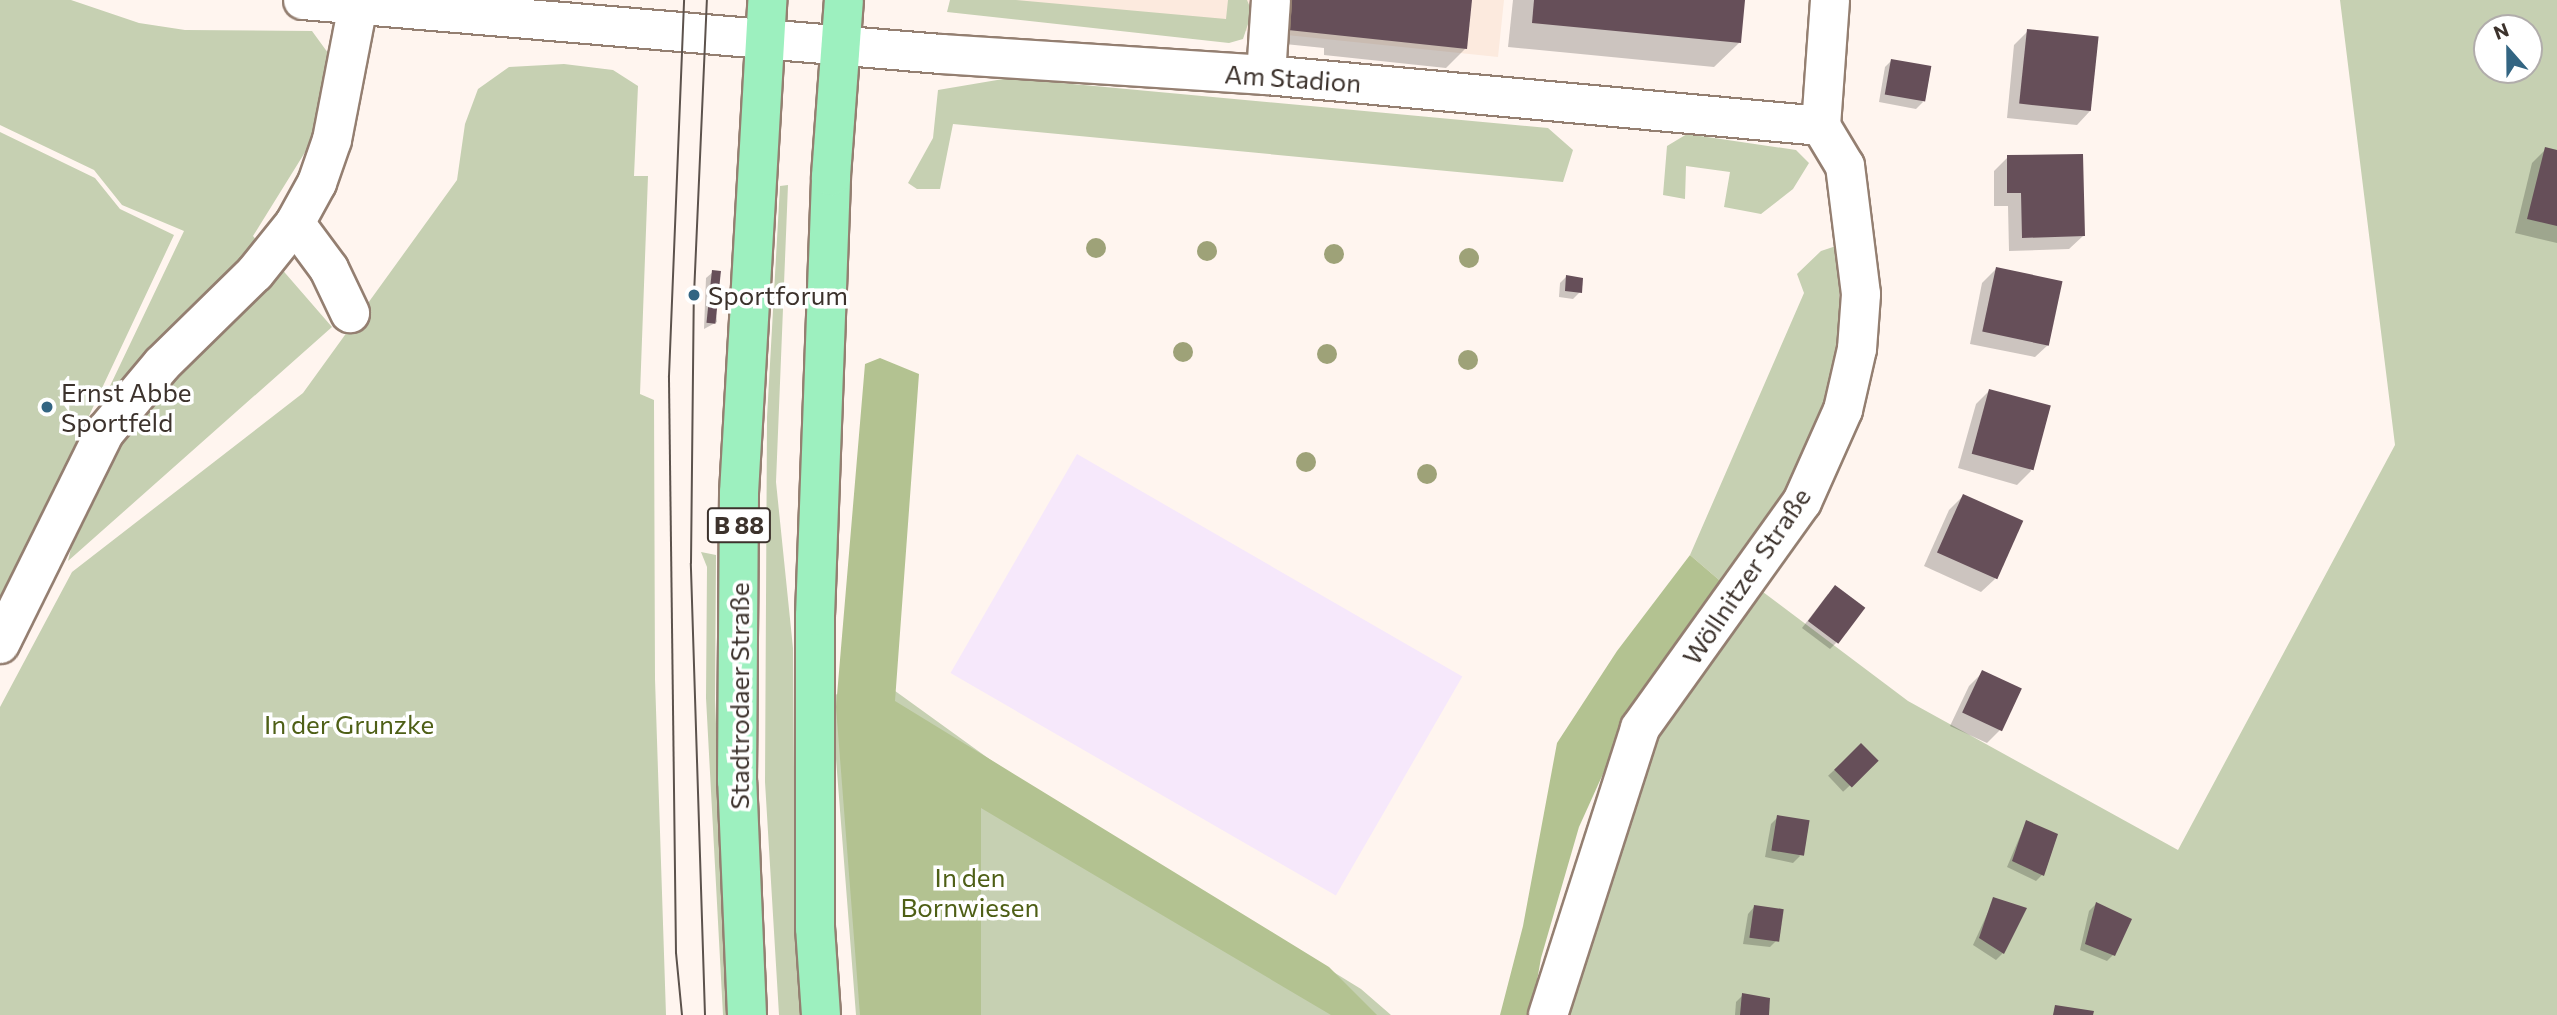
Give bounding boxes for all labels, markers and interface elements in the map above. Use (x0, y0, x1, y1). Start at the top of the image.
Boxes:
north arrow (2473, 14, 2543, 84)
text: N (2490, 18, 2512, 44)
street label: Am Stadion (1224, 58, 1362, 98)
place label: Sportforum (708, 279, 848, 311)
marker: Sportforum (686, 287, 702, 303)
place label: Ernst Abbe Sportfeld (61, 376, 192, 438)
marker: Ernst Abbe Sportfeld (39, 399, 55, 415)
street label: Wöllnitzer Straße (1675, 482, 1817, 670)
road number: B 88 (706, 504, 772, 546)
street label: Stadtrodaer Straße (723, 583, 755, 809)
park label: In der Grunzke (264, 708, 434, 740)
park label: In den Bornwiesen (901, 861, 1039, 922)

